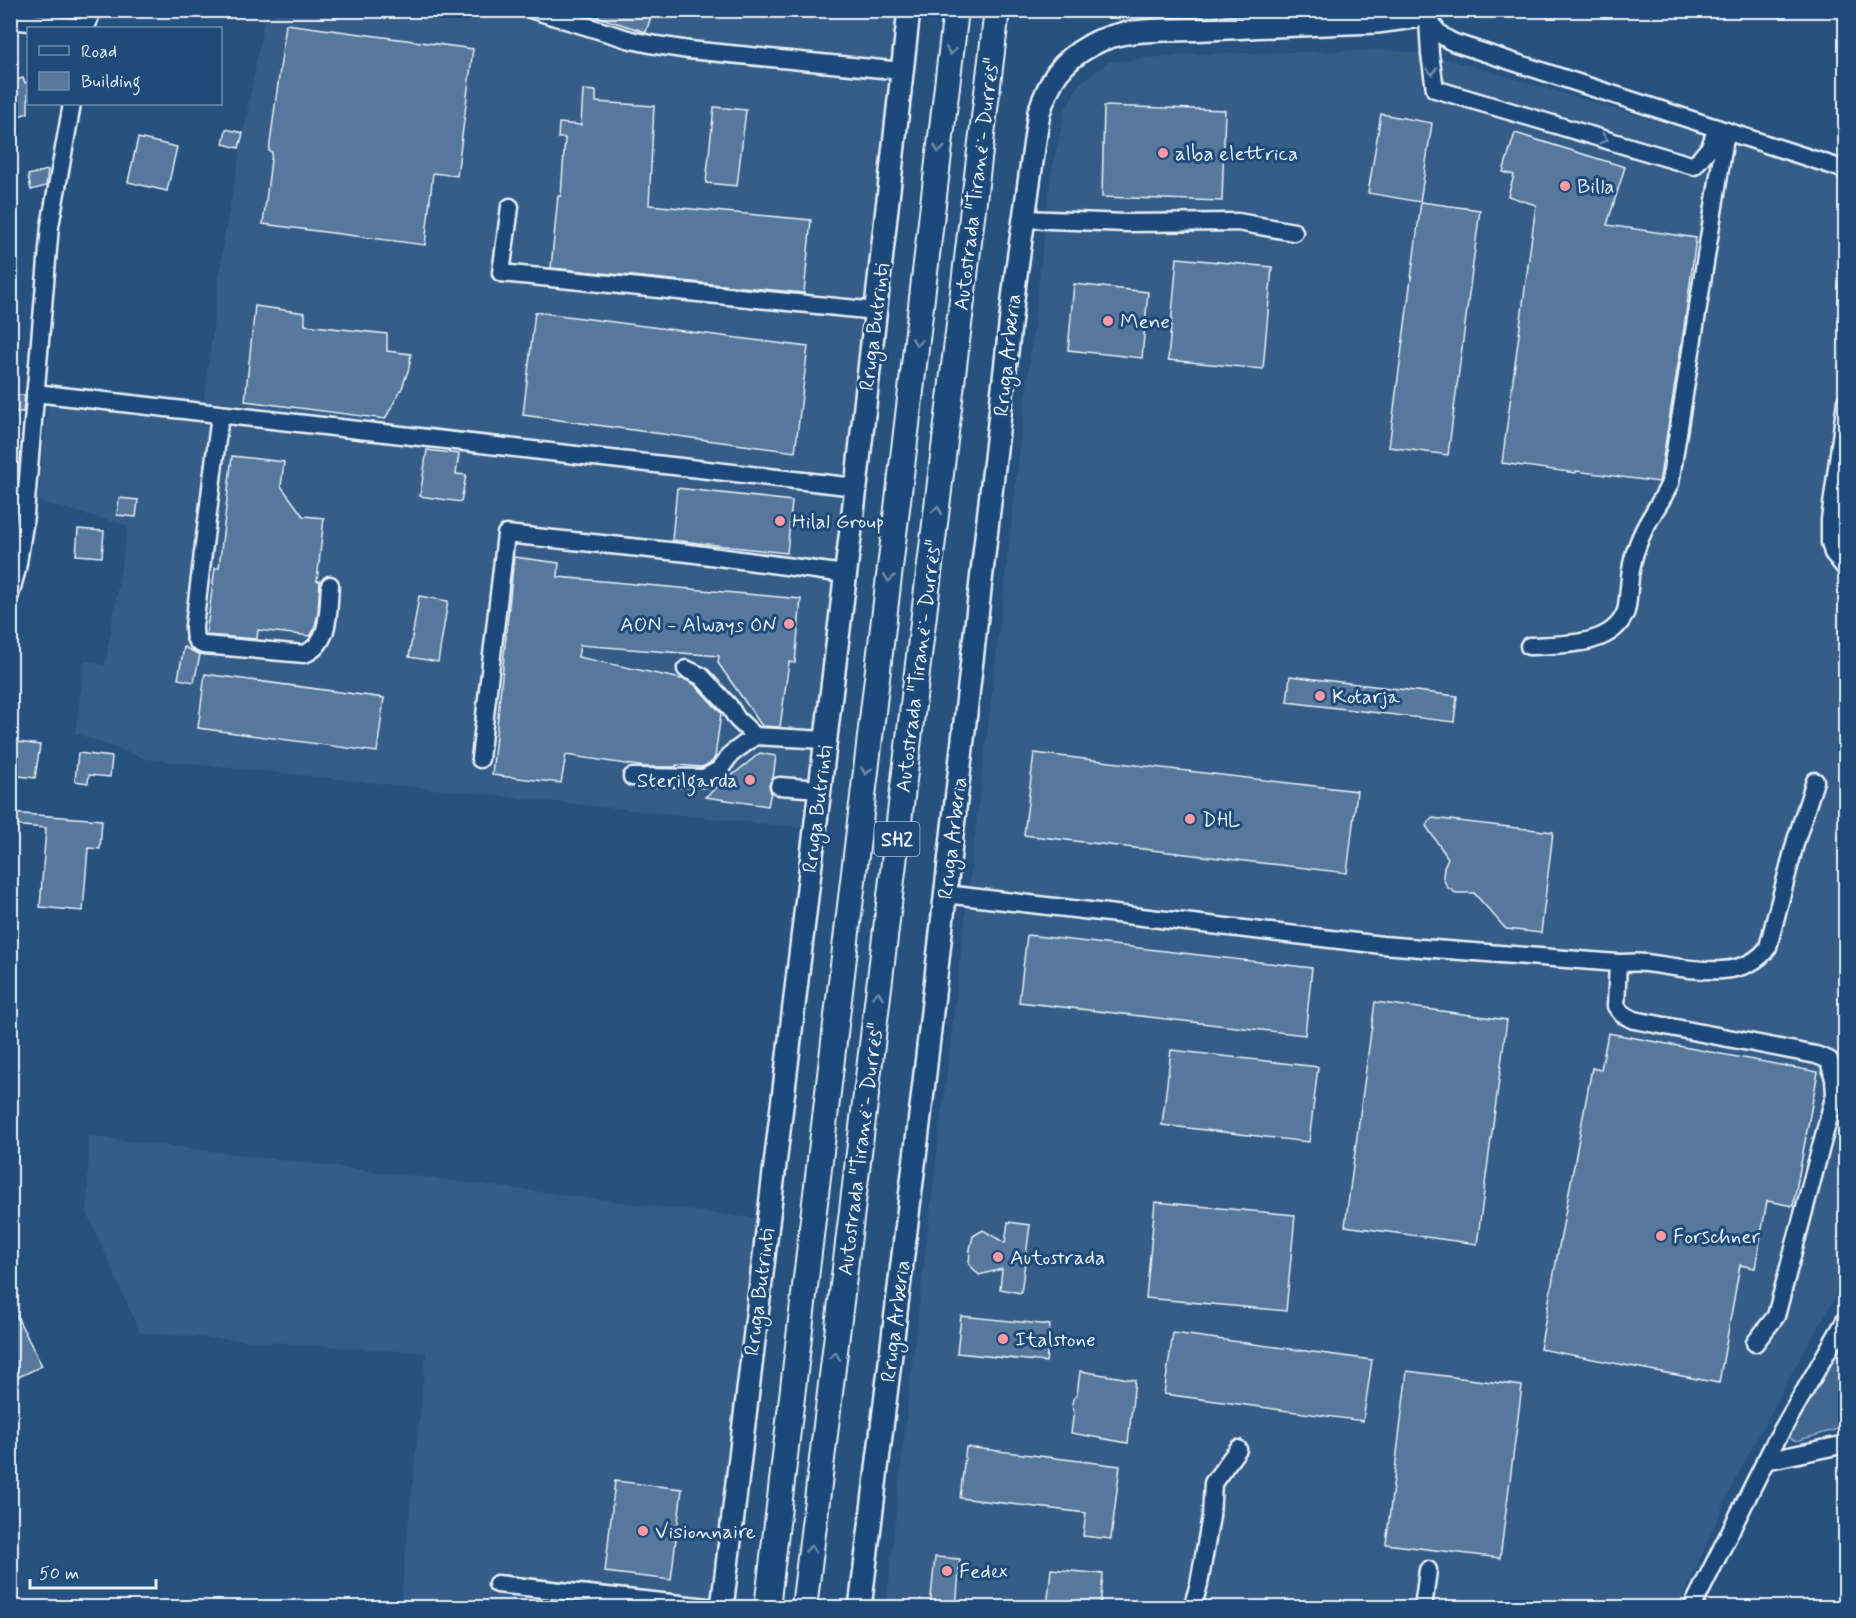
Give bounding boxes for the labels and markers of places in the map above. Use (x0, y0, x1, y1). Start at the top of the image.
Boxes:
place label: alba elettrica (1175, 140, 1298, 168)
marker: alba elettrica (1156, 146, 1170, 160)
place label: Billa (1577, 173, 1615, 201)
marker: Billa (1558, 179, 1572, 193)
place label: Mene (1120, 308, 1170, 336)
marker: Mene (1101, 314, 1115, 328)
place label: Hilal Group (792, 508, 884, 536)
marker: Hilal Group (773, 514, 787, 528)
place label: AON - Always ON (620, 611, 777, 639)
marker: AON - Always ON (782, 617, 796, 631)
place label: Kotarja (1332, 683, 1400, 711)
marker: Kotarja (1313, 689, 1327, 703)
place label: Sterilgarda (637, 767, 738, 797)
marker: Sterilgarda (743, 773, 757, 787)
place label: DHL (1202, 806, 1241, 834)
marker: DHL (1183, 812, 1197, 826)
place label: Forschner (1673, 1223, 1761, 1251)
marker: Forschner (1654, 1229, 1668, 1243)
place label: Autostrada (1010, 1244, 1105, 1272)
marker: Autostrada (991, 1250, 1005, 1264)
place label: Italstone (1015, 1326, 1096, 1354)
marker: Italstone (996, 1332, 1010, 1346)
place label: Visionnaire (655, 1518, 756, 1546)
marker: Visionnaire (636, 1524, 650, 1538)
place label: Fedex (959, 1558, 1008, 1586)
marker: Fedex (940, 1564, 954, 1578)

